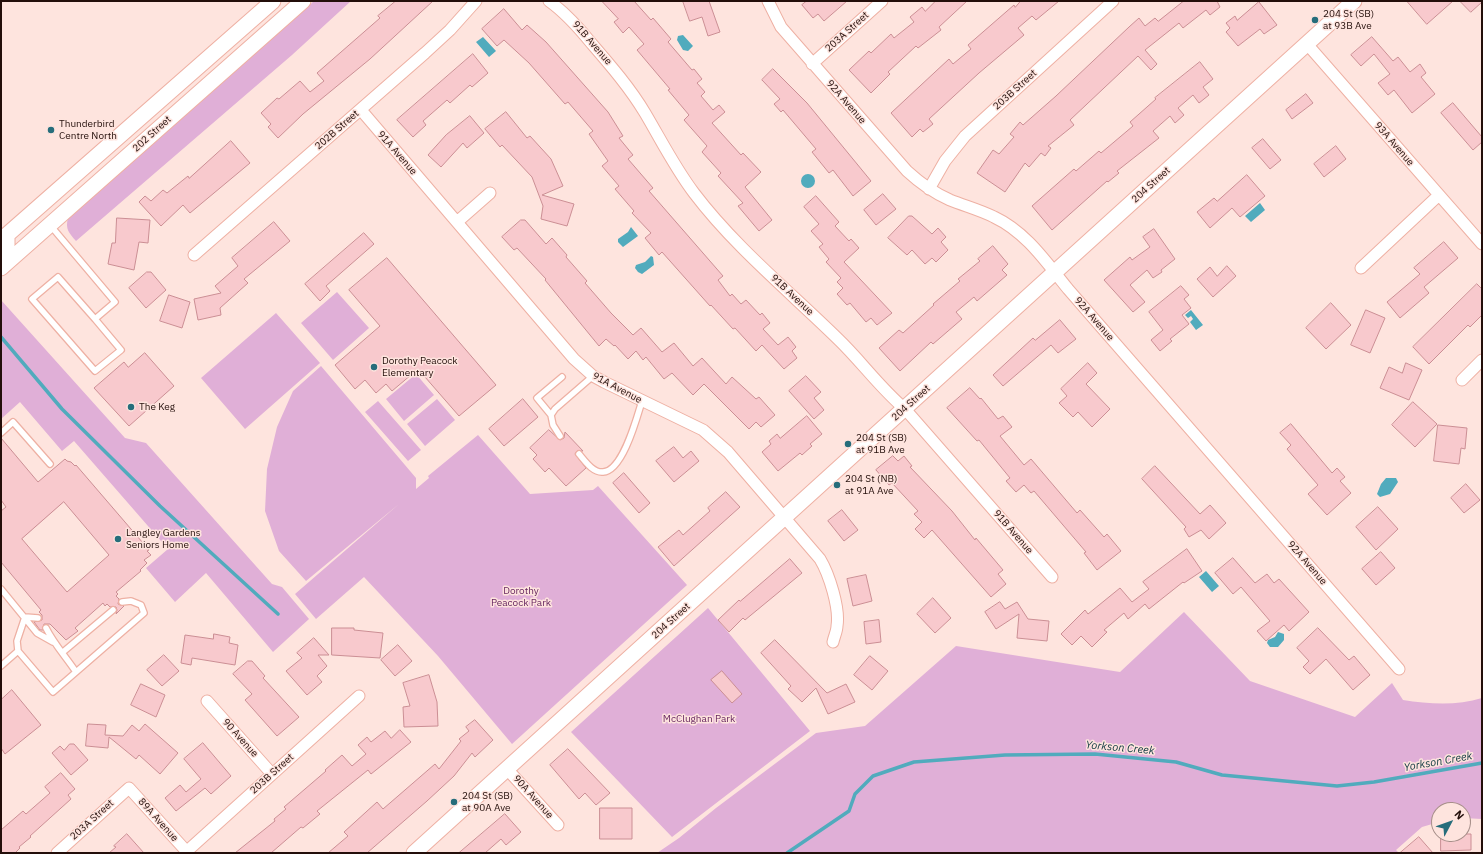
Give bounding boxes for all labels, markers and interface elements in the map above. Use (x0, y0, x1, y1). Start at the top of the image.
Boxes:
place label: 204 St (SB) at 93B Ave (1323, 8, 1374, 32)
street label: 203A Street (823, 9, 871, 55)
marker: 204 St (SB) at 93B Ave (1310, 15, 1320, 25)
street label: 91B Avenue (570, 19, 614, 67)
street label: 203B Street (991, 67, 1039, 113)
street label: 92A Avenue (824, 78, 868, 126)
street label: 202B Street (313, 108, 361, 152)
street label: 202 Street (130, 114, 174, 154)
place label: Thunderbird Centre North (59, 118, 117, 142)
street label: 93A Avenue (1372, 120, 1416, 168)
marker: Thunderbird Centre North (46, 125, 56, 135)
street label: 91A Avenue (375, 129, 419, 177)
street label: 204 Street (1129, 165, 1173, 205)
street label: 91B Avenue (768, 272, 816, 318)
street label: 92A Avenue (1072, 295, 1116, 343)
place label: Dorothy Peacock Elementary (382, 355, 458, 378)
marker: Dorothy Peacock Elementary (369, 362, 379, 372)
street label: 91A Avenue (590, 370, 644, 406)
street label: 204 Street (889, 383, 933, 423)
place label: The Keg (139, 401, 175, 413)
marker: The Keg (126, 402, 136, 412)
place label: 204 St (SB) at 91B Ave (856, 432, 907, 456)
marker: 204 St (SB) at 91B Ave (843, 439, 853, 449)
place label: 204 St (NB) at 91A Ave (845, 473, 897, 496)
marker: 204 St (NB) at 91A Ave (832, 480, 842, 490)
street label: 91B Avenue (991, 508, 1035, 556)
place label: Langley Gardens Seniors Home (126, 527, 201, 550)
marker: Langley Gardens Seniors Home (113, 534, 123, 544)
street label: 92A Avenue (1285, 539, 1329, 587)
park label: Dorothy Peacock Park (491, 585, 551, 608)
street label: 204 Street (649, 601, 693, 641)
park label: McClughan Park (663, 713, 735, 725)
street label: 90 Avenue (220, 716, 260, 760)
water label: Yorkson Creek (1085, 738, 1155, 758)
water label: Yorkson Creek (1403, 749, 1473, 775)
street label: 203B Street (248, 751, 296, 797)
street label: 90A Avenue (510, 773, 556, 821)
place label: 204 St (SB) at 90A Ave (462, 790, 513, 814)
street label: 89A Avenue (135, 796, 181, 844)
street label: 203A Street (68, 797, 116, 843)
marker: 204 St (SB) at 90A Ave (449, 797, 459, 807)
north arrow (1431, 802, 1471, 842)
text: N (1451, 807, 1467, 822)

